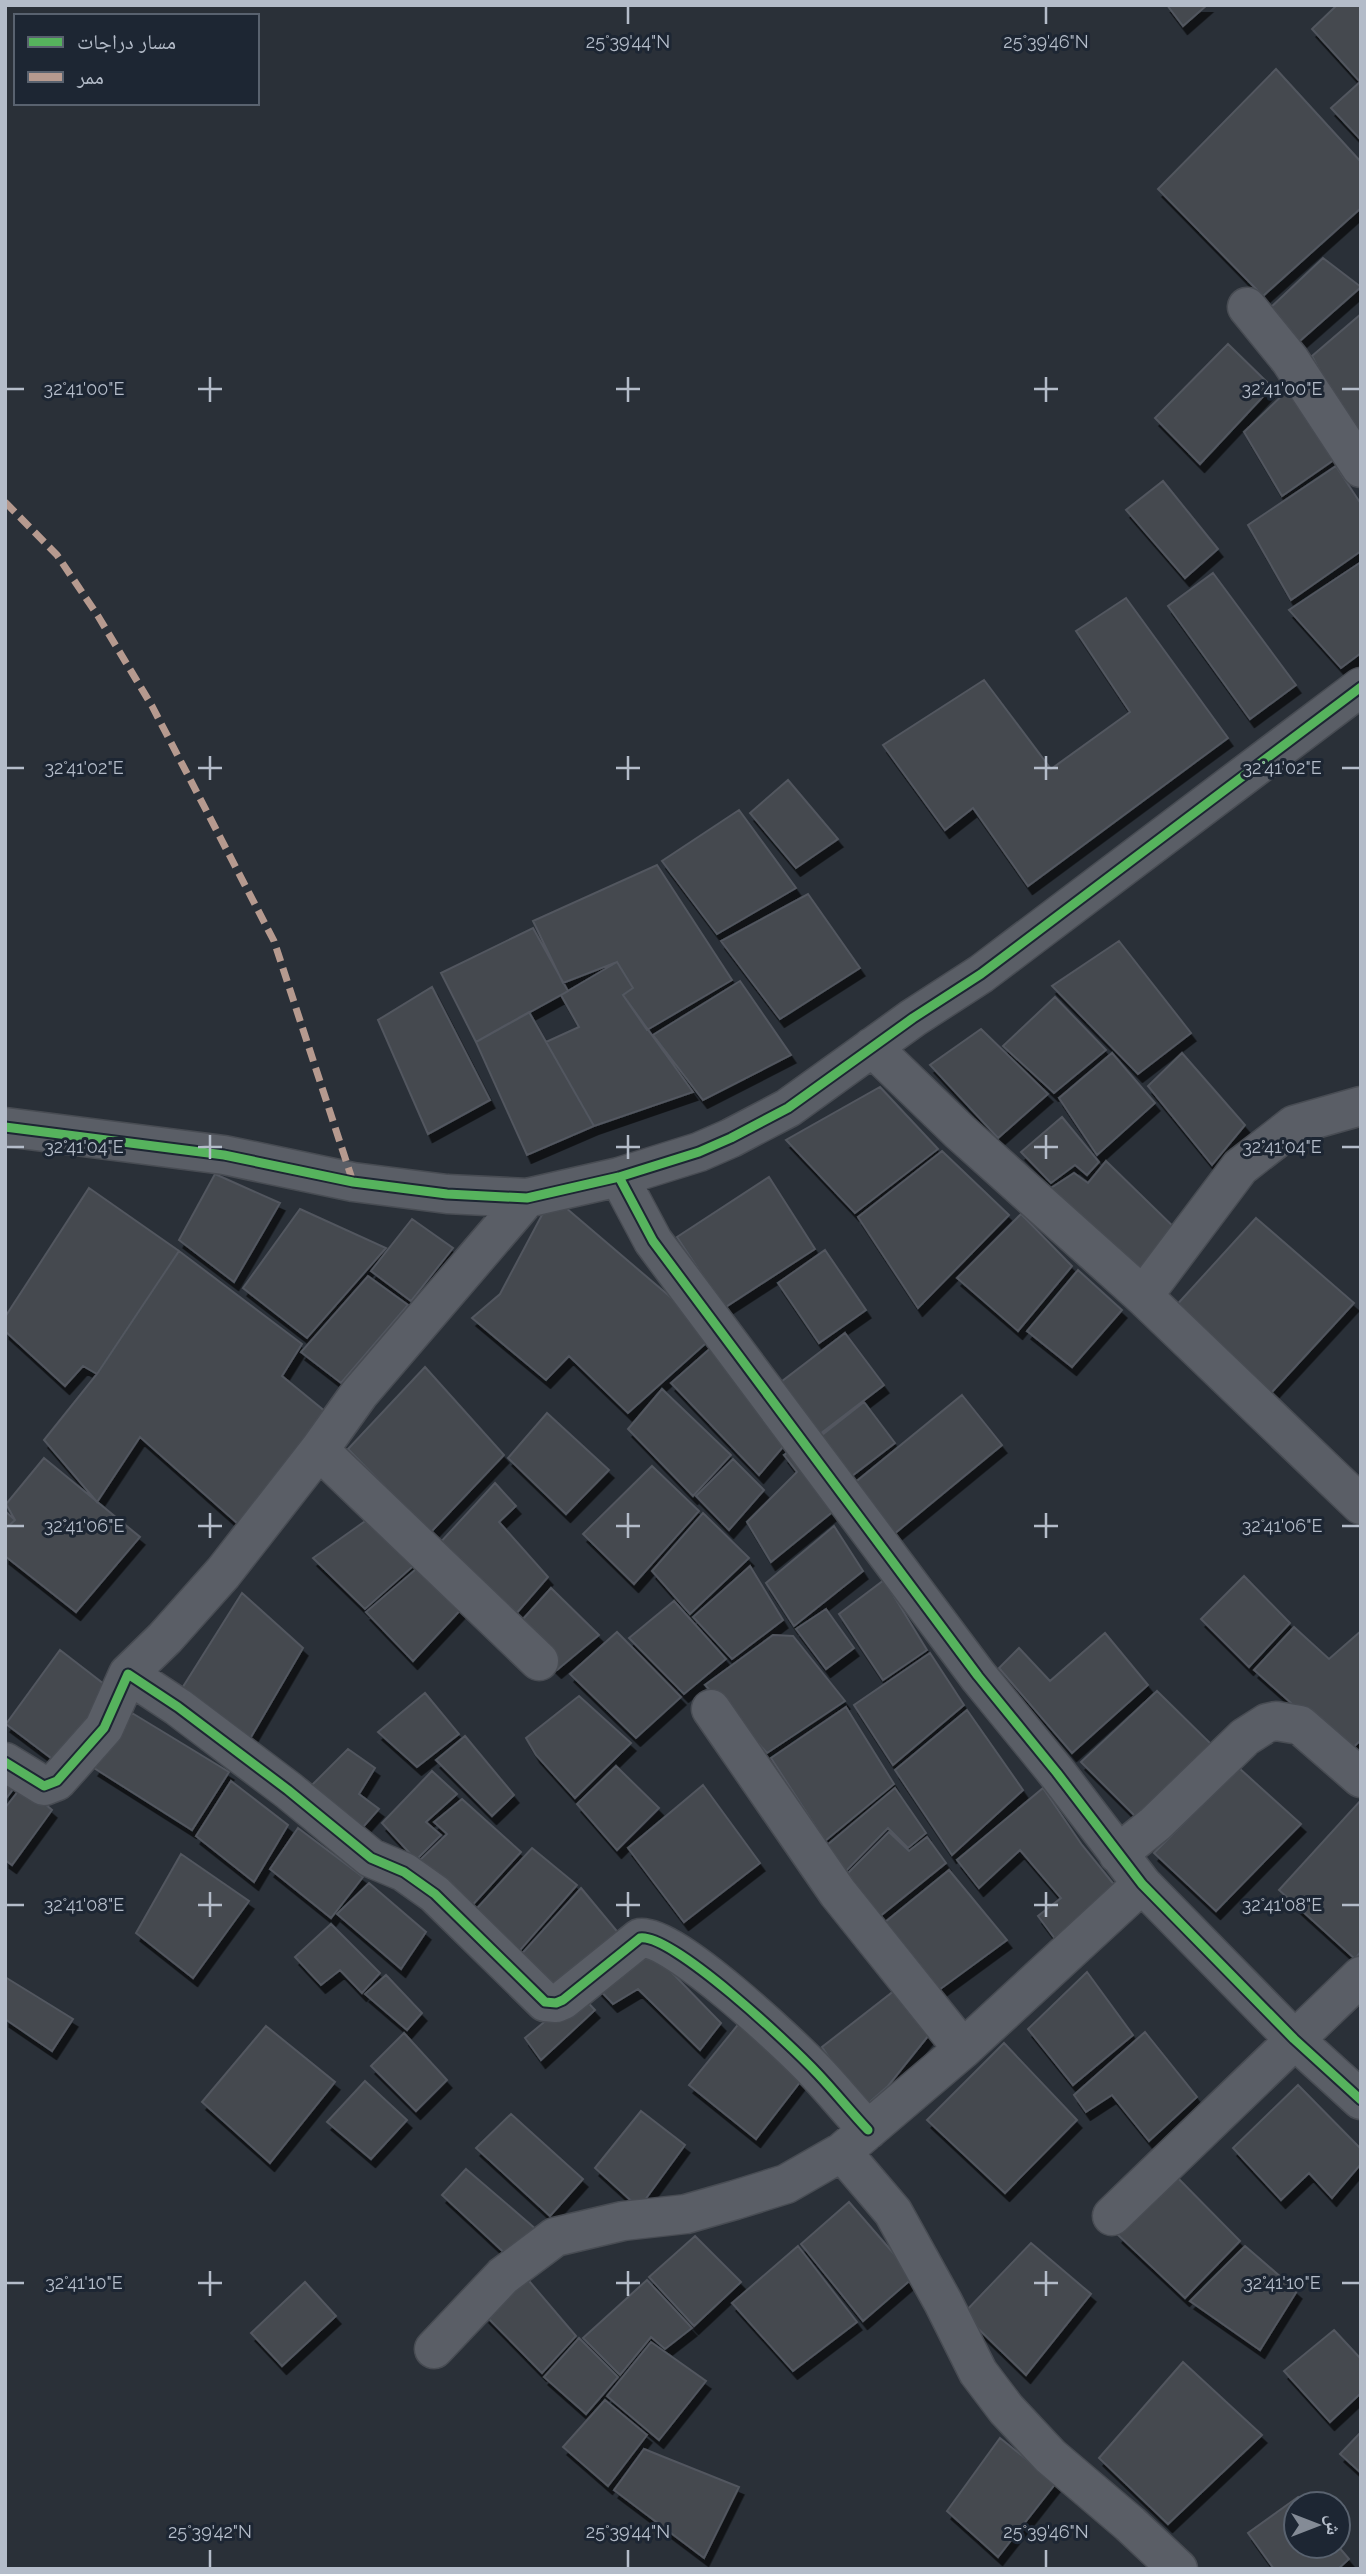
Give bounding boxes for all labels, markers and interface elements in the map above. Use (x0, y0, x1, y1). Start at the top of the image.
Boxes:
legend (14, 14, 259, 105)
text: مسار دراجات (77, 29, 176, 54)
text: 25°39'44"N (586, 31, 670, 52)
text: 25°39'46"N (1003, 31, 1089, 52)
text: ممر (76, 64, 104, 89)
text: 32°41'00"E (44, 378, 124, 399)
text: 32°41'00"E (1242, 378, 1322, 399)
text: 32°41'02"E (44, 757, 124, 778)
text: 32°41'02"E (1242, 757, 1322, 778)
text: 32°41'04"E (44, 1136, 124, 1157)
text: 32°41'04"E (1242, 1136, 1322, 1157)
text: 32°41'06"E (44, 1515, 124, 1536)
text: 32°41'06"E (1242, 1515, 1322, 1536)
text: 32°41'08"E (44, 1894, 124, 1915)
text: 32°41'08"E (1242, 1894, 1322, 1915)
text: 32°41'10"E (45, 2272, 123, 2293)
text: 32°41'10"E (1243, 2272, 1321, 2293)
north arrow (1282, 2490, 1352, 2560)
text: ش (1322, 2515, 1345, 2535)
text: 25°39'42"N (168, 2521, 252, 2542)
text: 25°39'44"N (586, 2521, 670, 2542)
text: 25°39'46"N (1003, 2521, 1089, 2542)

